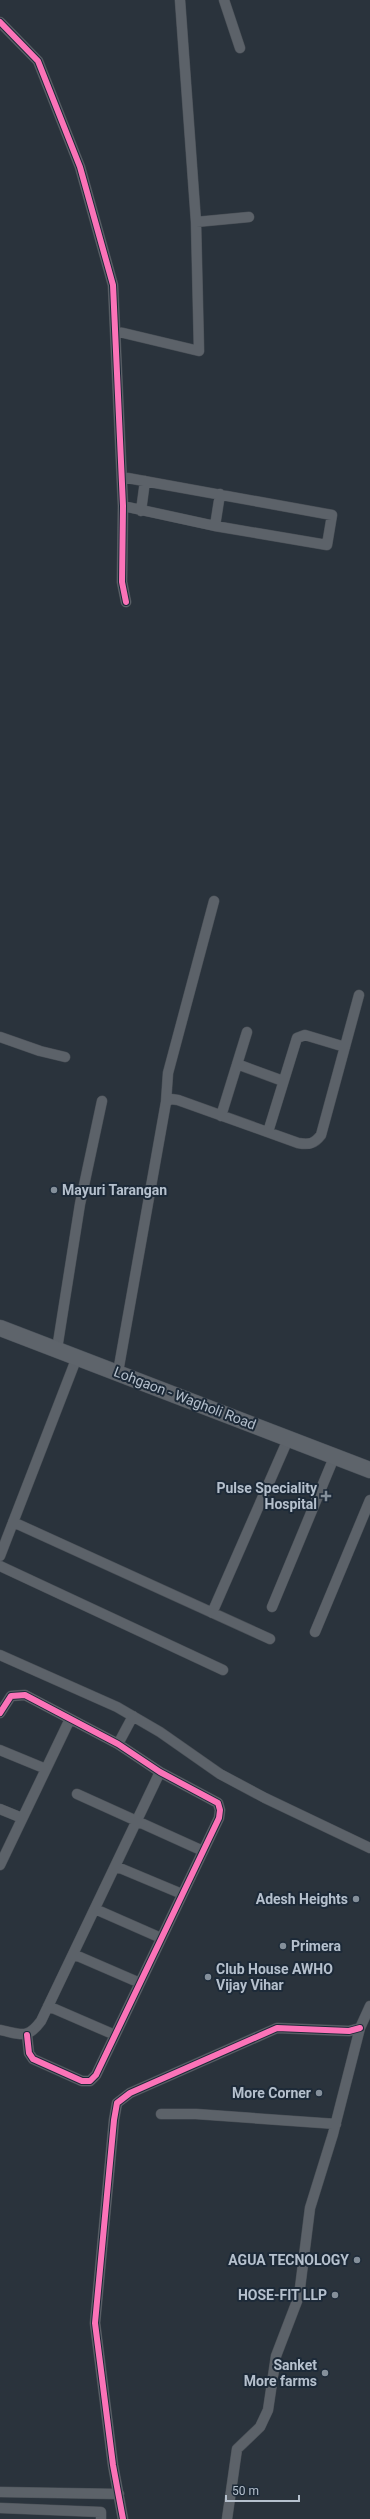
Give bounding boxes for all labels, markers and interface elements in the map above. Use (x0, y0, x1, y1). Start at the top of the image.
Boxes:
place label: Mayuri Tarangan (62, 1182, 167, 1198)
marker: Mayuri Tarangan (49, 1185, 59, 1195)
street label: Lohgaon - Wagholi Road (112, 1363, 258, 1433)
place label: Pulse Speciality Hospital (216, 1480, 318, 1512)
marker: Pulse Speciality Hospital (320, 1490, 332, 1502)
place label: Adesh Heights (256, 1891, 348, 1907)
marker: Adesh Heights (351, 1894, 361, 1904)
place label: Primera (291, 1938, 341, 1954)
marker: Primera (278, 1941, 288, 1951)
place label: Club House AWHO Vijay Vihar (216, 1961, 333, 1993)
marker: Club House AWHO Vijay Vihar (203, 1972, 213, 1982)
place label: More Corner (232, 2085, 311, 2101)
marker: More Corner (314, 2088, 324, 2098)
place label: AGUA TECNOLOGY (228, 2252, 349, 2268)
marker: AGUA TECNOLOGY (352, 2255, 362, 2265)
place label: HOSE-FIT LLP (238, 2287, 327, 2303)
marker: HOSE-FIT LLP (330, 2290, 340, 2300)
place label: Sanket More farms (244, 2357, 317, 2389)
marker: Sanket More farms (320, 2368, 330, 2378)
scale bar (226, 2477, 299, 2503)
text: 50 m (232, 2484, 259, 2498)

